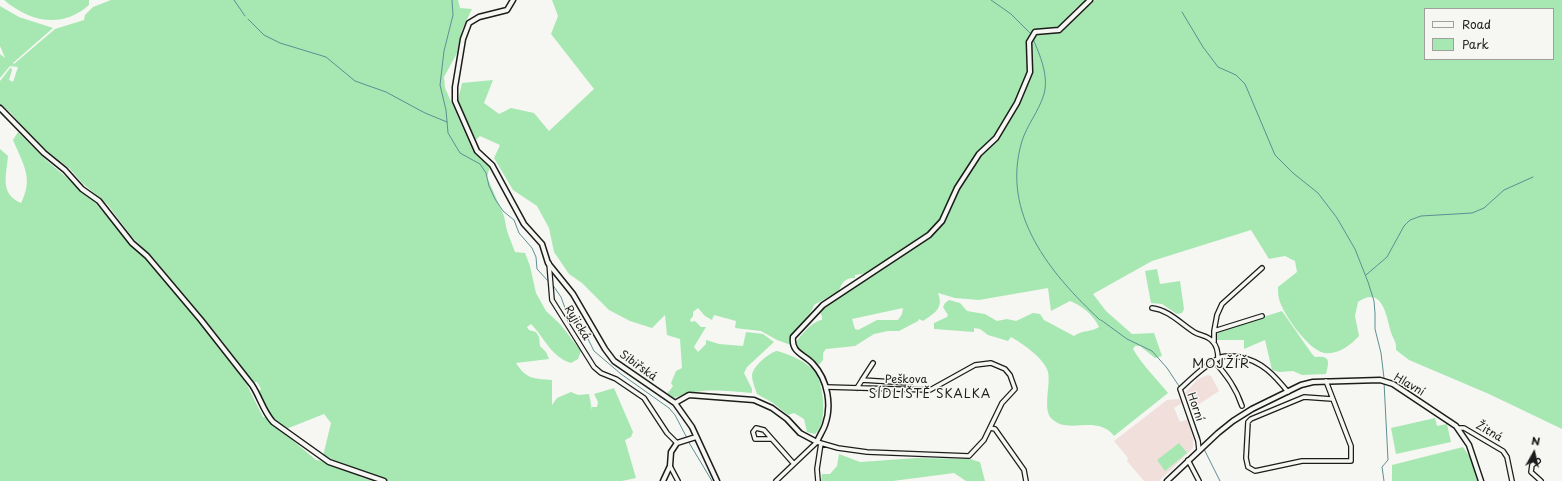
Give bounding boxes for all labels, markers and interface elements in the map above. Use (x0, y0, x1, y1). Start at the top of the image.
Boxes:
legend (1424, 8, 1554, 60)
text: Road (1462, 15, 1491, 33)
text: Park (1462, 35, 1489, 53)
street label: Ryjická (561, 303, 593, 343)
street label: Sibiřská (617, 348, 659, 384)
district label: MOJŽÍŘ (1193, 356, 1249, 372)
street label: Hlavní (1391, 371, 1427, 399)
street label: Peškova (885, 373, 927, 387)
district label: SÍDLIŠTĚ SKALKA (869, 388, 991, 402)
street label: Horní (1184, 391, 1206, 423)
street label: Žitná (1473, 419, 1505, 445)
text: N (1530, 432, 1541, 450)
north arrow (1514, 433, 1554, 473)

